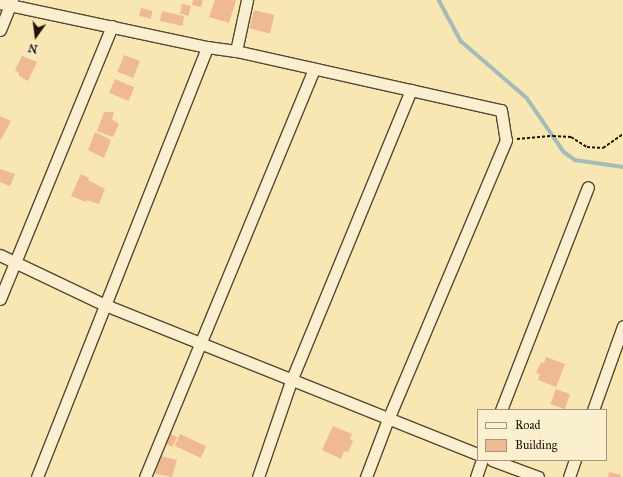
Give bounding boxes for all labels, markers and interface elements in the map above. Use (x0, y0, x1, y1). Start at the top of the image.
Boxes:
north arrow (16, 16, 56, 56)
text: N (27, 41, 39, 56)
legend (477, 409, 607, 461)
text: Road (515, 418, 541, 432)
text: Building (515, 438, 557, 452)

